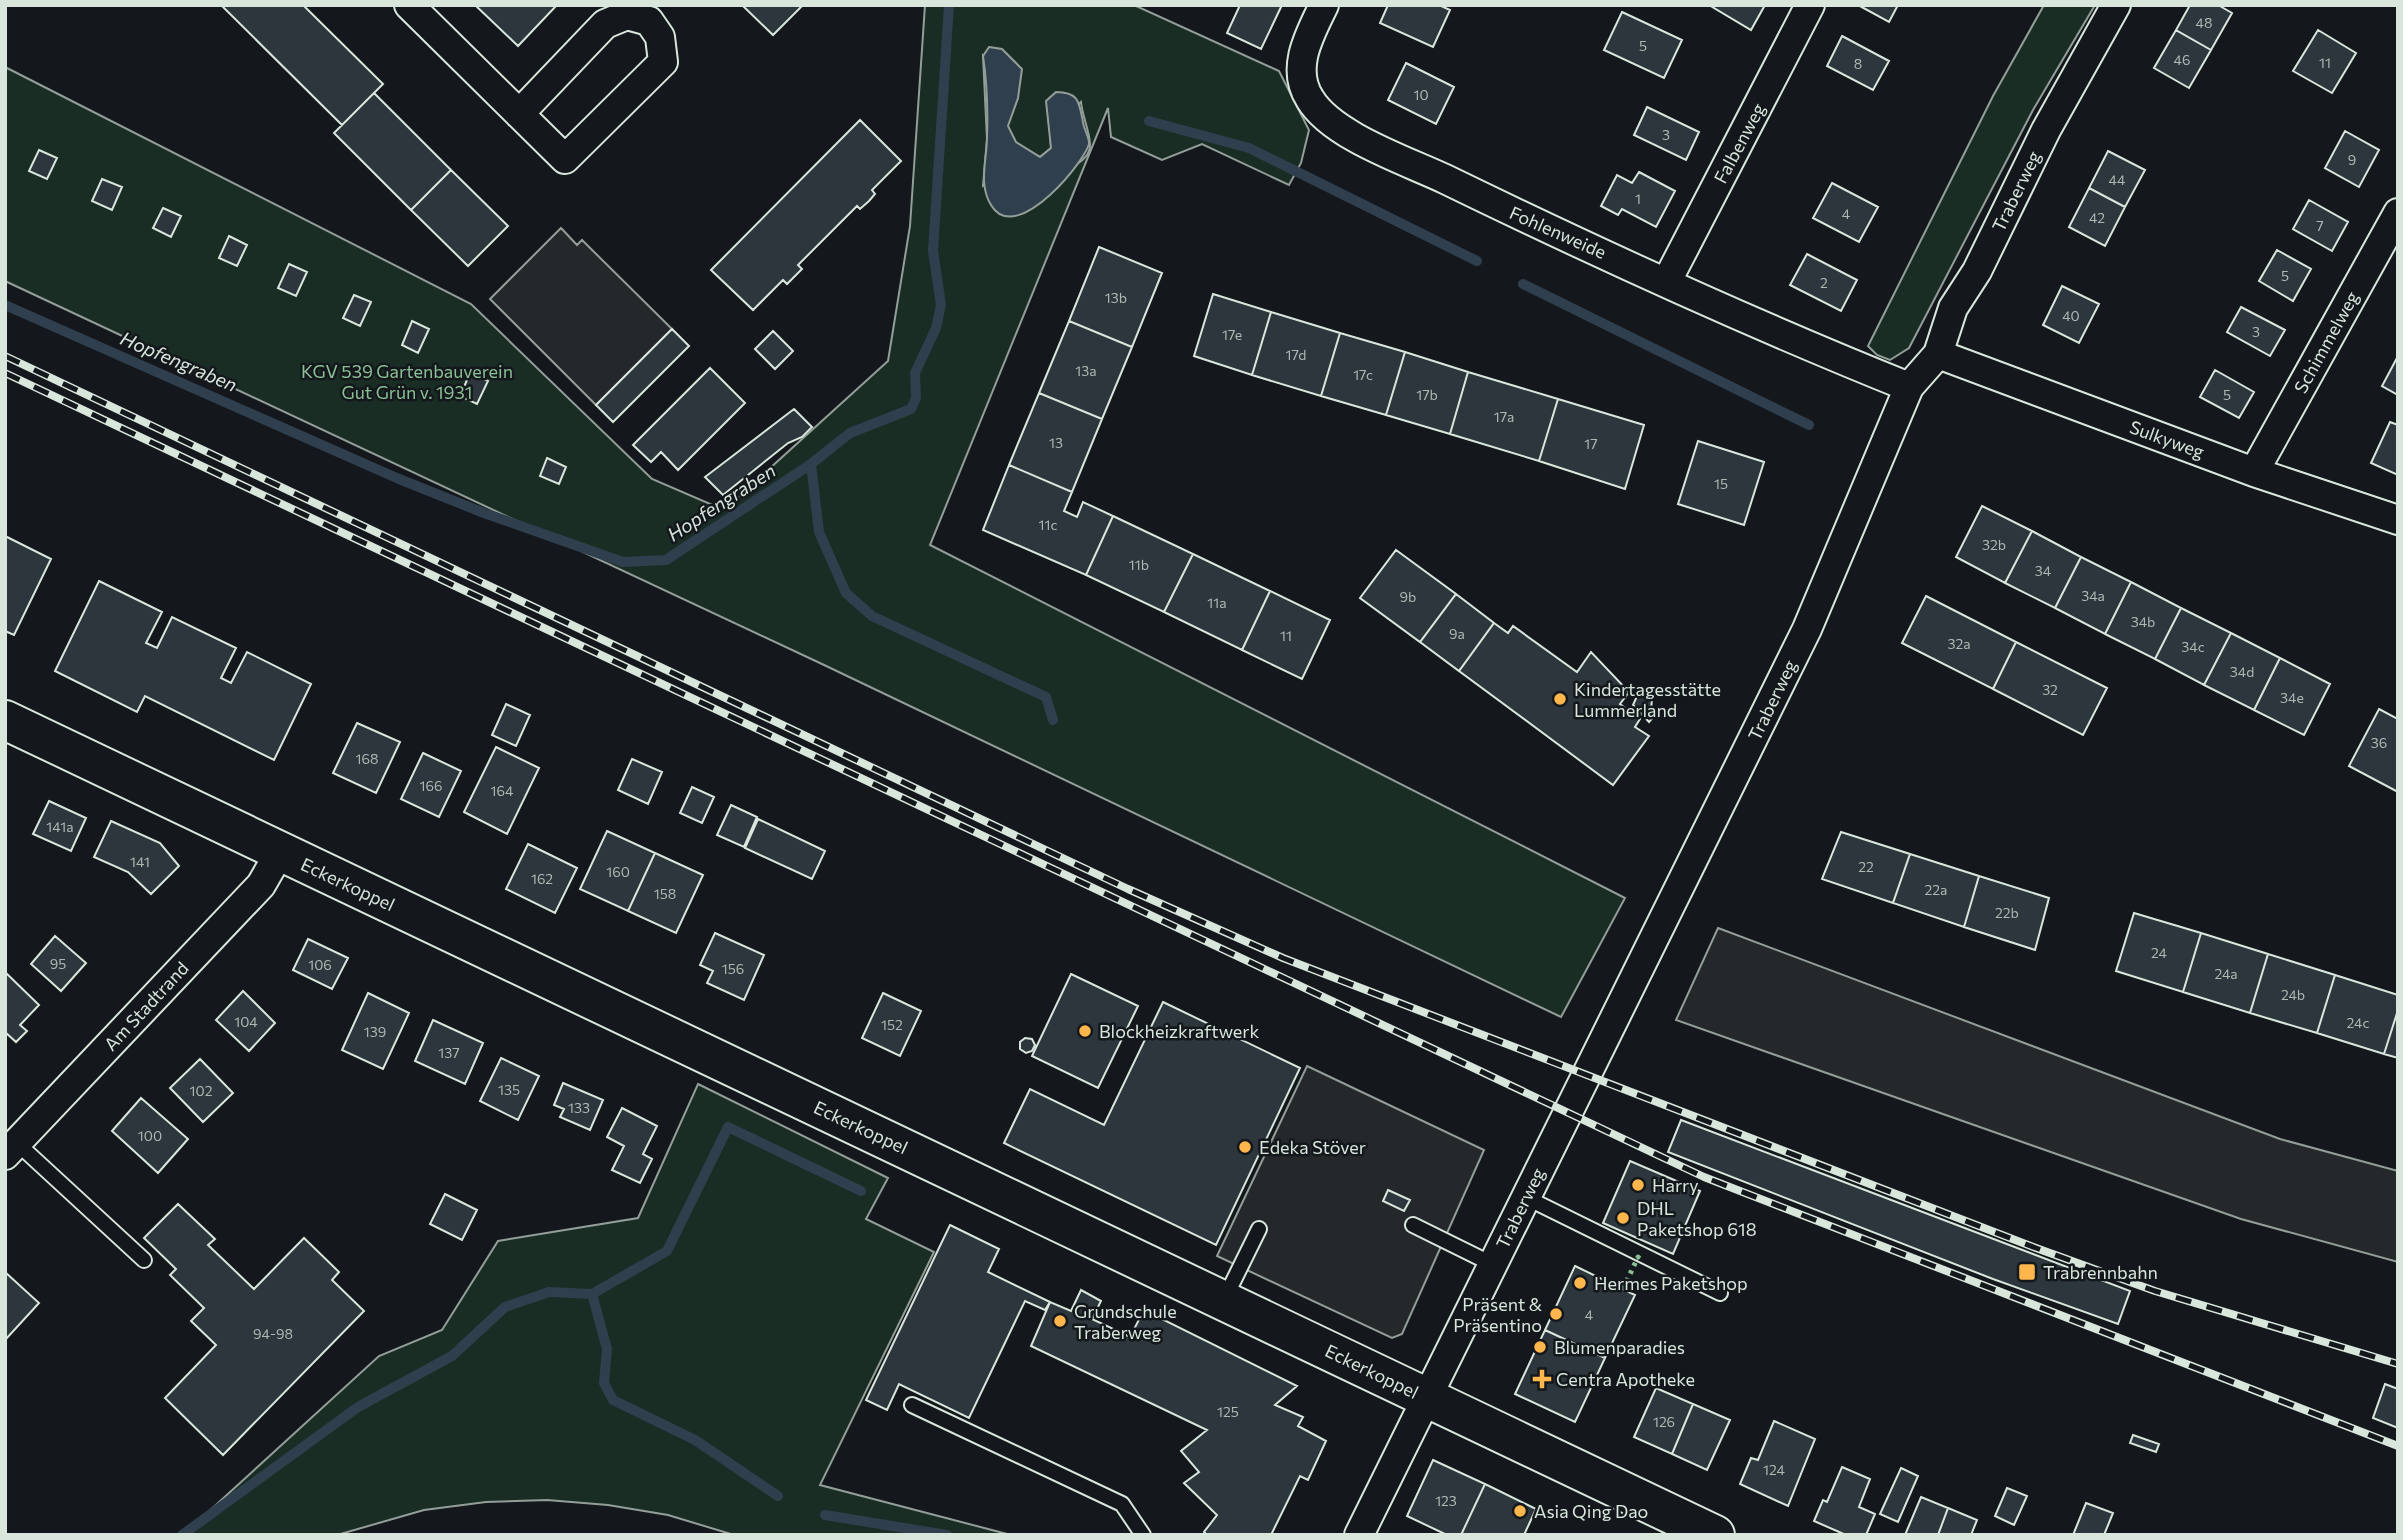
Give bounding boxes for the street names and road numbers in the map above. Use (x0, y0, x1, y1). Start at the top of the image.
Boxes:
street label: Falbenweg (1709, 99, 1769, 187)
street label: Traberweg (1987, 147, 2045, 235)
street label: Fohlenweide (1506, 201, 1610, 263)
street label: Schimmelweg (2289, 287, 2363, 397)
street label: Sulkyweg (2127, 415, 2207, 463)
street label: Traberweg (1743, 656, 1801, 744)
street label: Eckerkoppel (298, 853, 398, 915)
street label: Am Stadtrand (99, 957, 193, 1055)
street label: Eckerkoppel (811, 1096, 911, 1158)
street label: Traberweg (1491, 1164, 1549, 1252)
street label: Eckerkoppel (1322, 1339, 1422, 1403)

